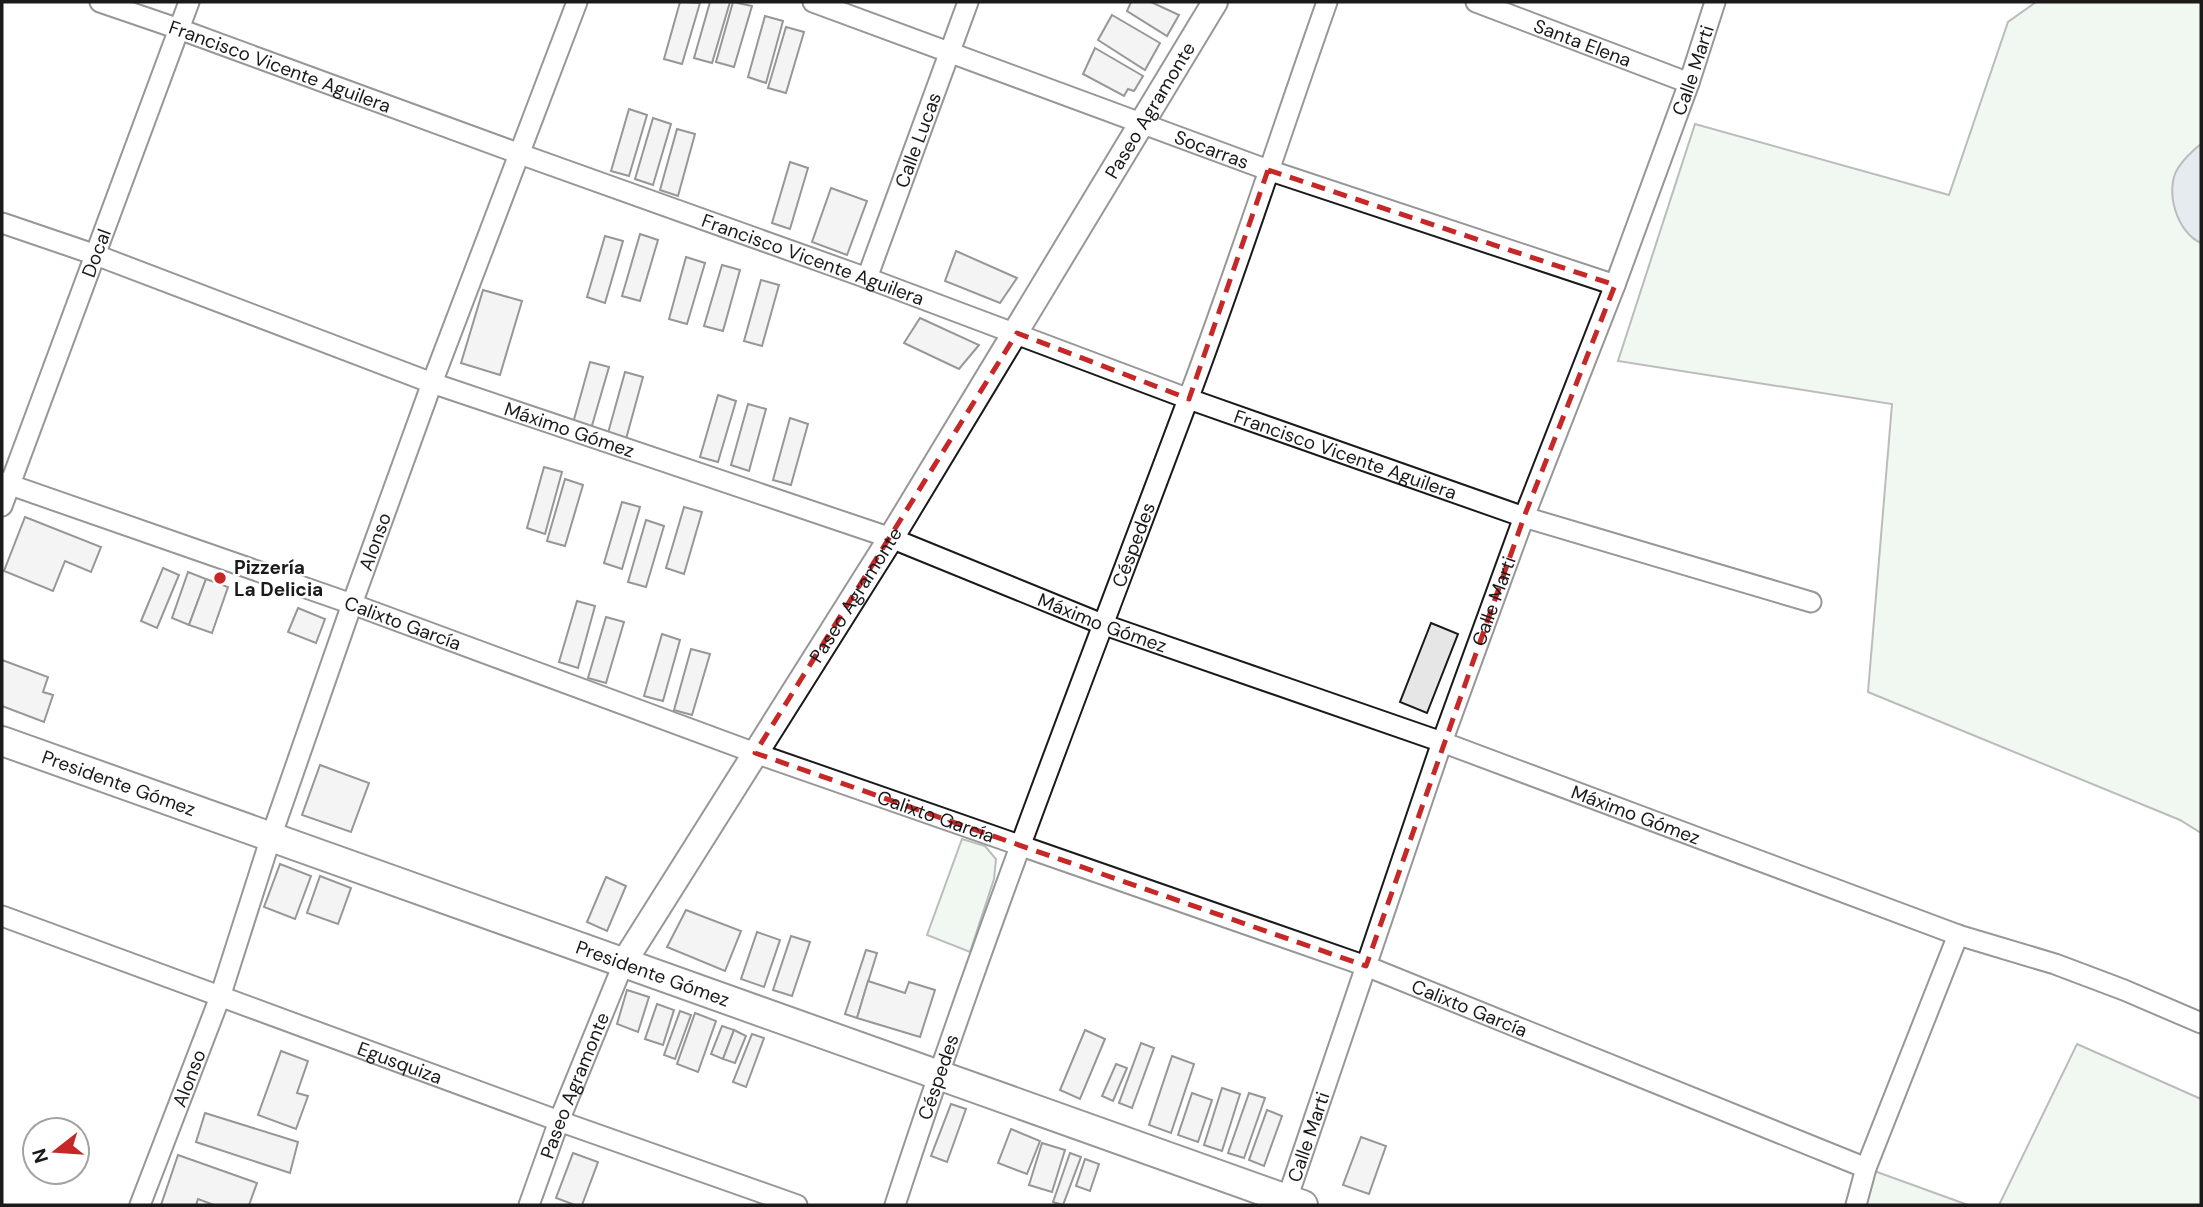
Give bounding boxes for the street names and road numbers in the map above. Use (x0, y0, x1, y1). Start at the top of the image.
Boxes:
street label: Santa Elena (1530, 13, 1635, 72)
street label: Francisco Vicente Aguilera (166, 14, 394, 118)
street label: Calle Marti (1666, 22, 1719, 119)
street label: Paseo Agramonte (1099, 37, 1201, 183)
street label: Calle Lucas (889, 89, 946, 191)
street label: Socarras (1171, 124, 1252, 174)
street label: Francisco Vicente Aguilera (698, 208, 928, 311)
street label: Docal (76, 225, 116, 281)
street label: Máximo Gómez (501, 396, 638, 463)
street label: Francisco Vicente Aguilera (1231, 403, 1460, 505)
street label: Céspedes (1106, 499, 1161, 591)
street label: Alonso (353, 509, 397, 574)
street label: Paseo Agramonte (803, 522, 907, 667)
street label: Calle Marti (1466, 553, 1521, 649)
street label: Máximo Gómez (1034, 587, 1170, 658)
street label: Calixto García (341, 590, 465, 656)
street label: Presidente Gómez (39, 744, 199, 822)
street label: Máximo Gómez (1568, 779, 1704, 850)
street label: Calixto García (874, 784, 998, 848)
street label: Presidente Gómez (573, 934, 733, 1012)
street label: Calixto García (1408, 973, 1531, 1042)
street label: Paseo Agramonte (534, 1008, 615, 1162)
street label: Céspedes (912, 1031, 964, 1123)
street label: Egusquiza (354, 1035, 446, 1089)
street label: Alonso (166, 1046, 211, 1111)
street label: Calle Marti (1281, 1088, 1335, 1185)

